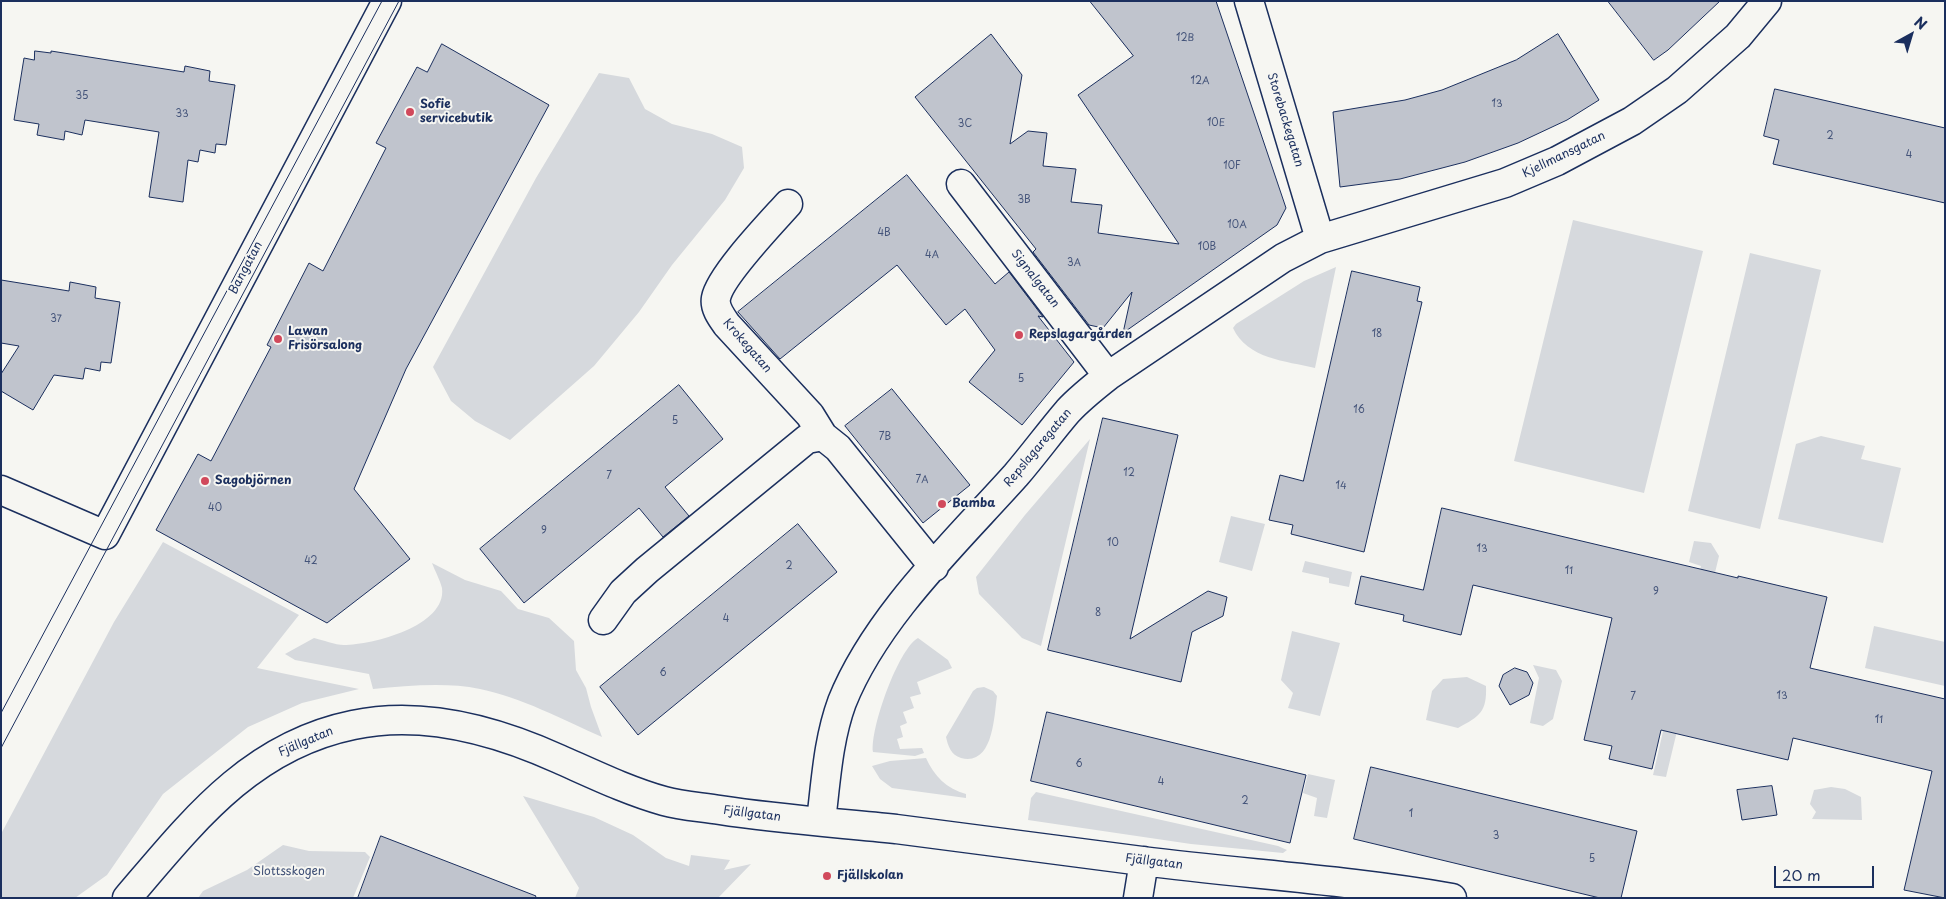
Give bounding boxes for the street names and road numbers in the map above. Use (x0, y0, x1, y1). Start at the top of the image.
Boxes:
street label: Storebackegatan (1264, 71, 1306, 169)
street label: Kjellmansgatan (1520, 129, 1608, 181)
street label: Bangatan (226, 239, 266, 297)
street label: Signalgatan (1008, 247, 1062, 311)
street label: Krokegatan (720, 316, 774, 376)
street label: Repslagaregatan (1001, 406, 1075, 490)
street label: Fjällgatan (276, 724, 336, 760)
street label: Fjällgatan (722, 803, 782, 825)
street label: Fjällgatan (1124, 851, 1184, 873)

